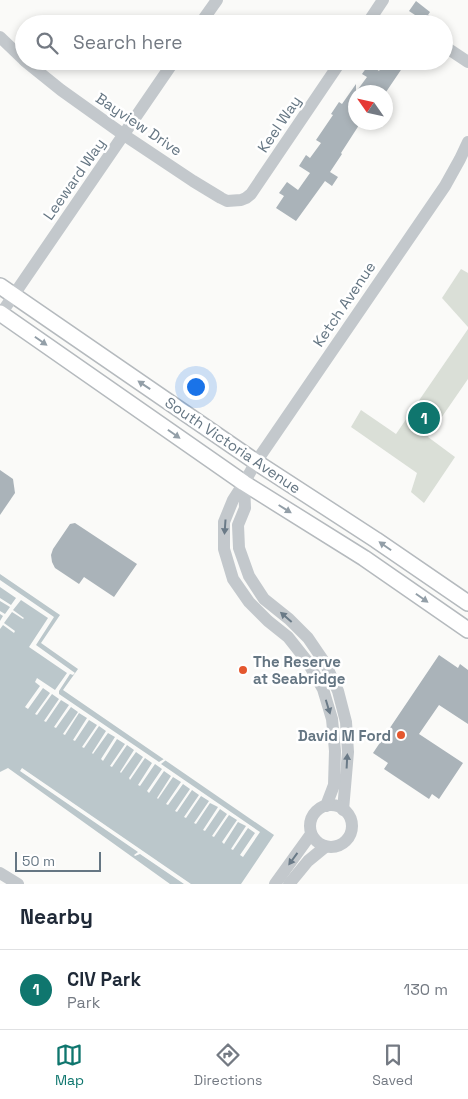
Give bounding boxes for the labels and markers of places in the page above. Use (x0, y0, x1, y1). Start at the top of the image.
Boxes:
pin: 1 (408, 399, 440, 437)
place label: The Reserve at Seabridge (253, 652, 346, 688)
marker: The Reserve at Seabridge (237, 664, 249, 676)
place label: David M Ford (298, 726, 391, 745)
marker: David M Ford (395, 729, 407, 741)

